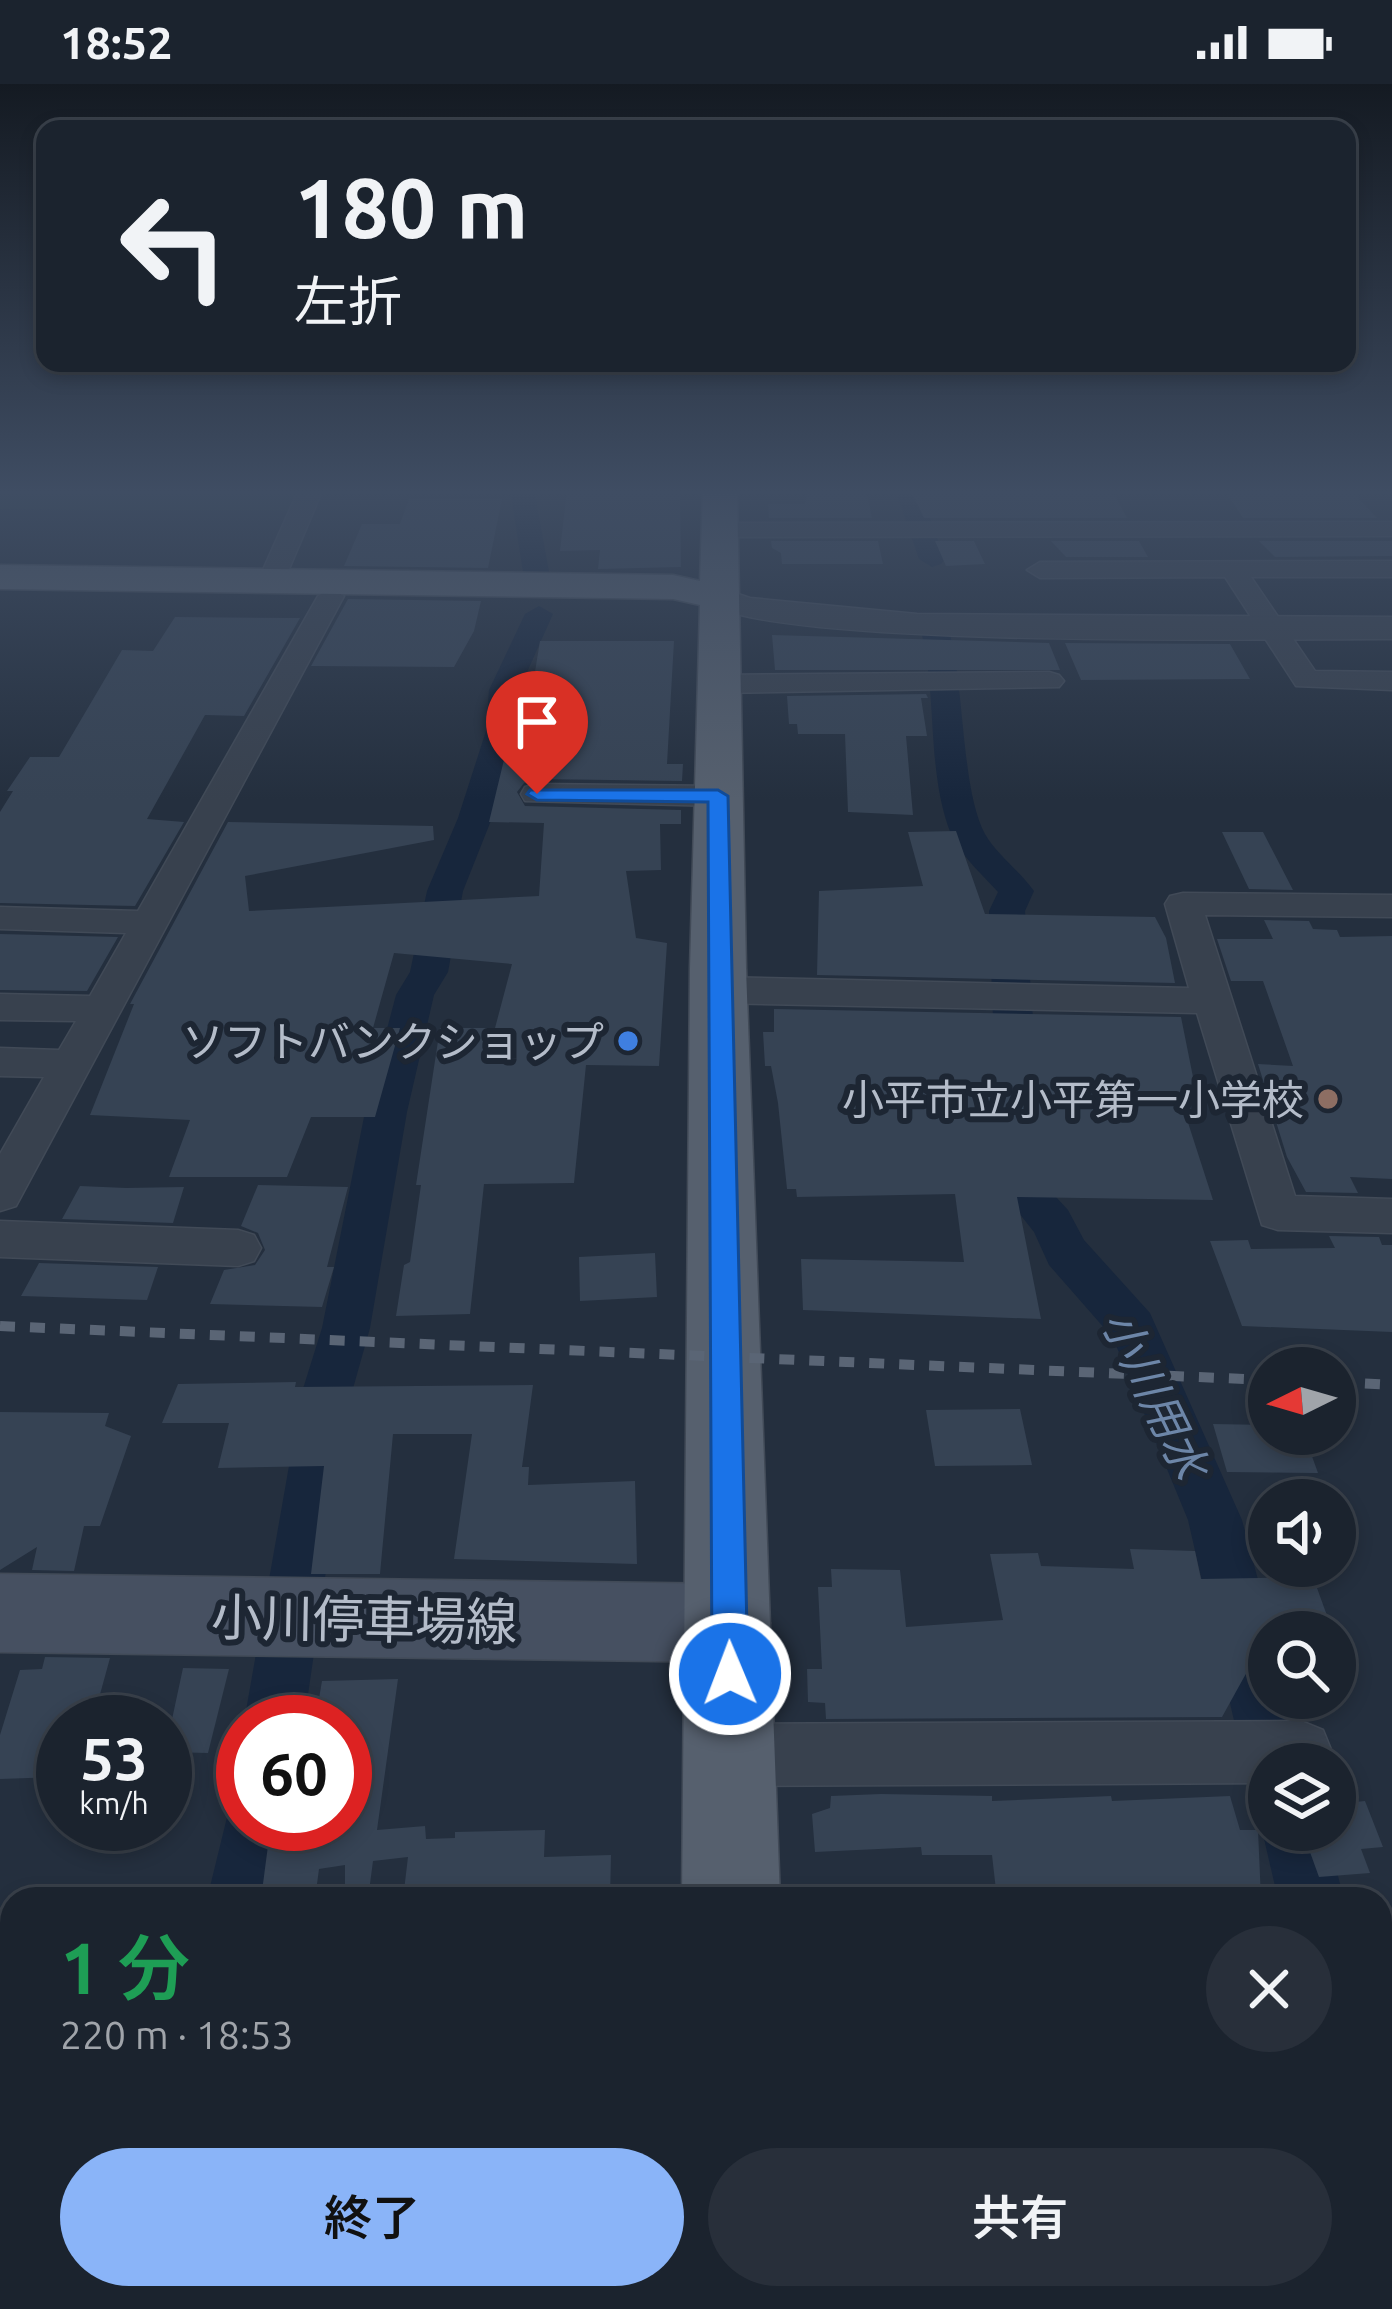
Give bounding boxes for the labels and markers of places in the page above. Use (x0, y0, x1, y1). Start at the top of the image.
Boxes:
pin (486, 671, 588, 794)
place label: ソフトバンクショップ (182, 1018, 604, 1065)
marker: ソフトバンクショップ (615, 1028, 641, 1054)
place label: 小平市立小平第一小学校 (842, 1076, 1304, 1123)
marker: 小平市立小平第一小学校 (1315, 1086, 1341, 1112)

